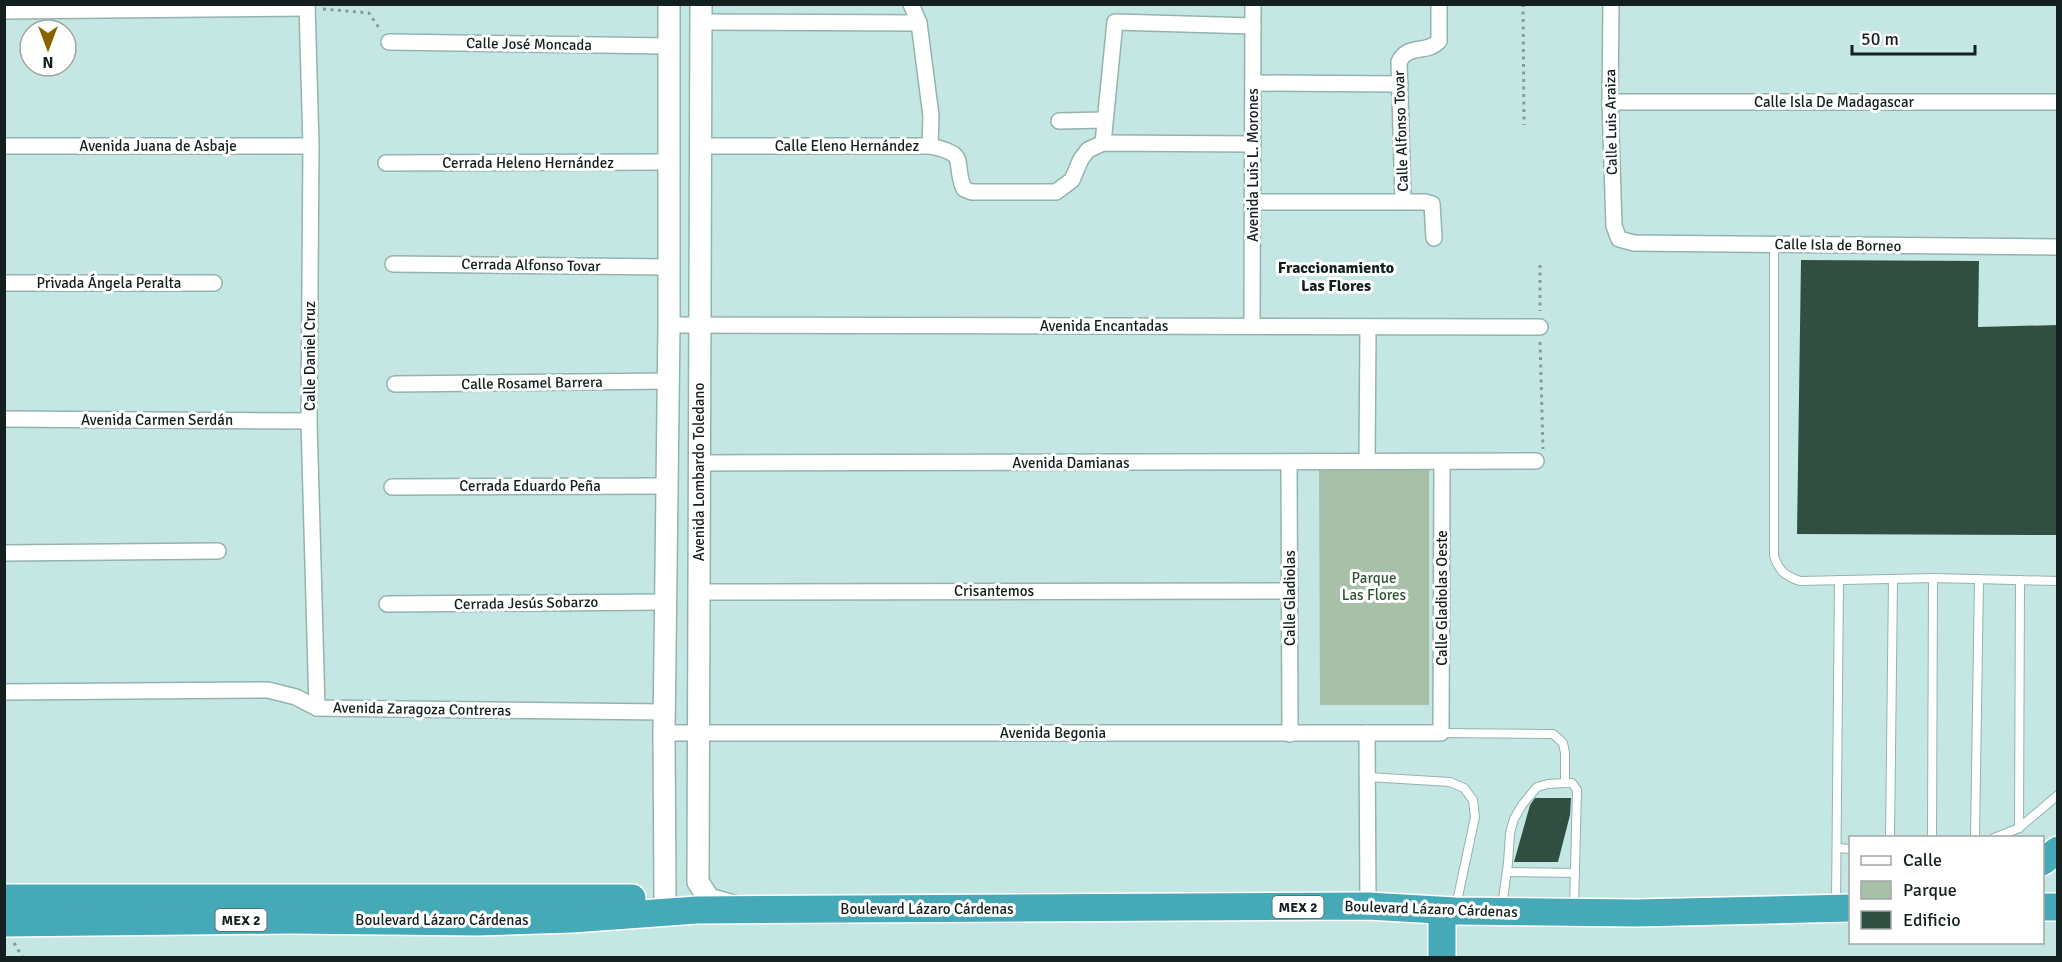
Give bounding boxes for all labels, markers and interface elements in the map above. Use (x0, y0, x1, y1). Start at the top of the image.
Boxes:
north arrow (18, 18, 78, 78)
scale bar (1852, 18, 1975, 56)
text: 50 m (1861, 28, 1899, 50)
street label: Calle José Moncada (466, 34, 592, 54)
text: N (42, 52, 54, 72)
street label: Calle Luis Araiza (1601, 69, 1621, 175)
street label: Calle Alfonso Tovar (1390, 70, 1412, 192)
street label: Avenida Luis L. Morones (1244, 88, 1262, 242)
street label: Calle Isla De Madagascar (1754, 93, 1915, 111)
street label: Avenida Juana de Asbaje (79, 137, 237, 155)
street label: Calle Eleno Hernández (775, 137, 920, 155)
street label: Cerrada Heleno Hernández (442, 154, 614, 172)
street label: Calle Isla de Borneo (1774, 235, 1902, 255)
street label: Cerrada Alfonso Tovar (461, 255, 601, 275)
district label: Fraccionamiento Las Flores (1278, 258, 1394, 296)
street label: Privada Ángela Peralta (37, 273, 181, 292)
street label: Calle Daniel Cruz (301, 301, 319, 411)
street label: Avenida Encantadas (1040, 317, 1169, 335)
street label: Calle Rosamel Barrera (461, 373, 603, 393)
street label: Avenida Lombardo Toledano (690, 383, 708, 561)
street label: Avenida Carmen Serdán (81, 411, 233, 429)
street label: Avenida Damianas (1012, 454, 1130, 472)
street label: Cerrada Eduardo Peña (459, 477, 601, 495)
street label: Calle Gladiolas Oeste (1433, 530, 1451, 666)
street label: Calle Gladiolas (1281, 550, 1299, 646)
park label: Parque Las Flores (1342, 569, 1407, 604)
street label: Crisantemos (954, 582, 1035, 600)
street label: Cerrada Jesús Sobarzo (454, 593, 598, 613)
street label: Avenida Zaragoza Contreras (333, 698, 512, 720)
street label: Avenida Begonia (1000, 724, 1106, 742)
legend (1849, 836, 2044, 944)
text: Calle (1903, 849, 1942, 871)
text: Parque (1903, 879, 1957, 901)
road number: MEX 2 (1272, 896, 1324, 918)
street label: Boulevard Lázaro Cárdenas (1344, 897, 1518, 921)
street label: Boulevard Lázaro Cárdenas (840, 900, 1014, 918)
road number: MEX 2 (216, 909, 266, 931)
text: Edificio (1903, 909, 1961, 931)
street label: Boulevard Lázaro Cárdenas (355, 911, 529, 929)

